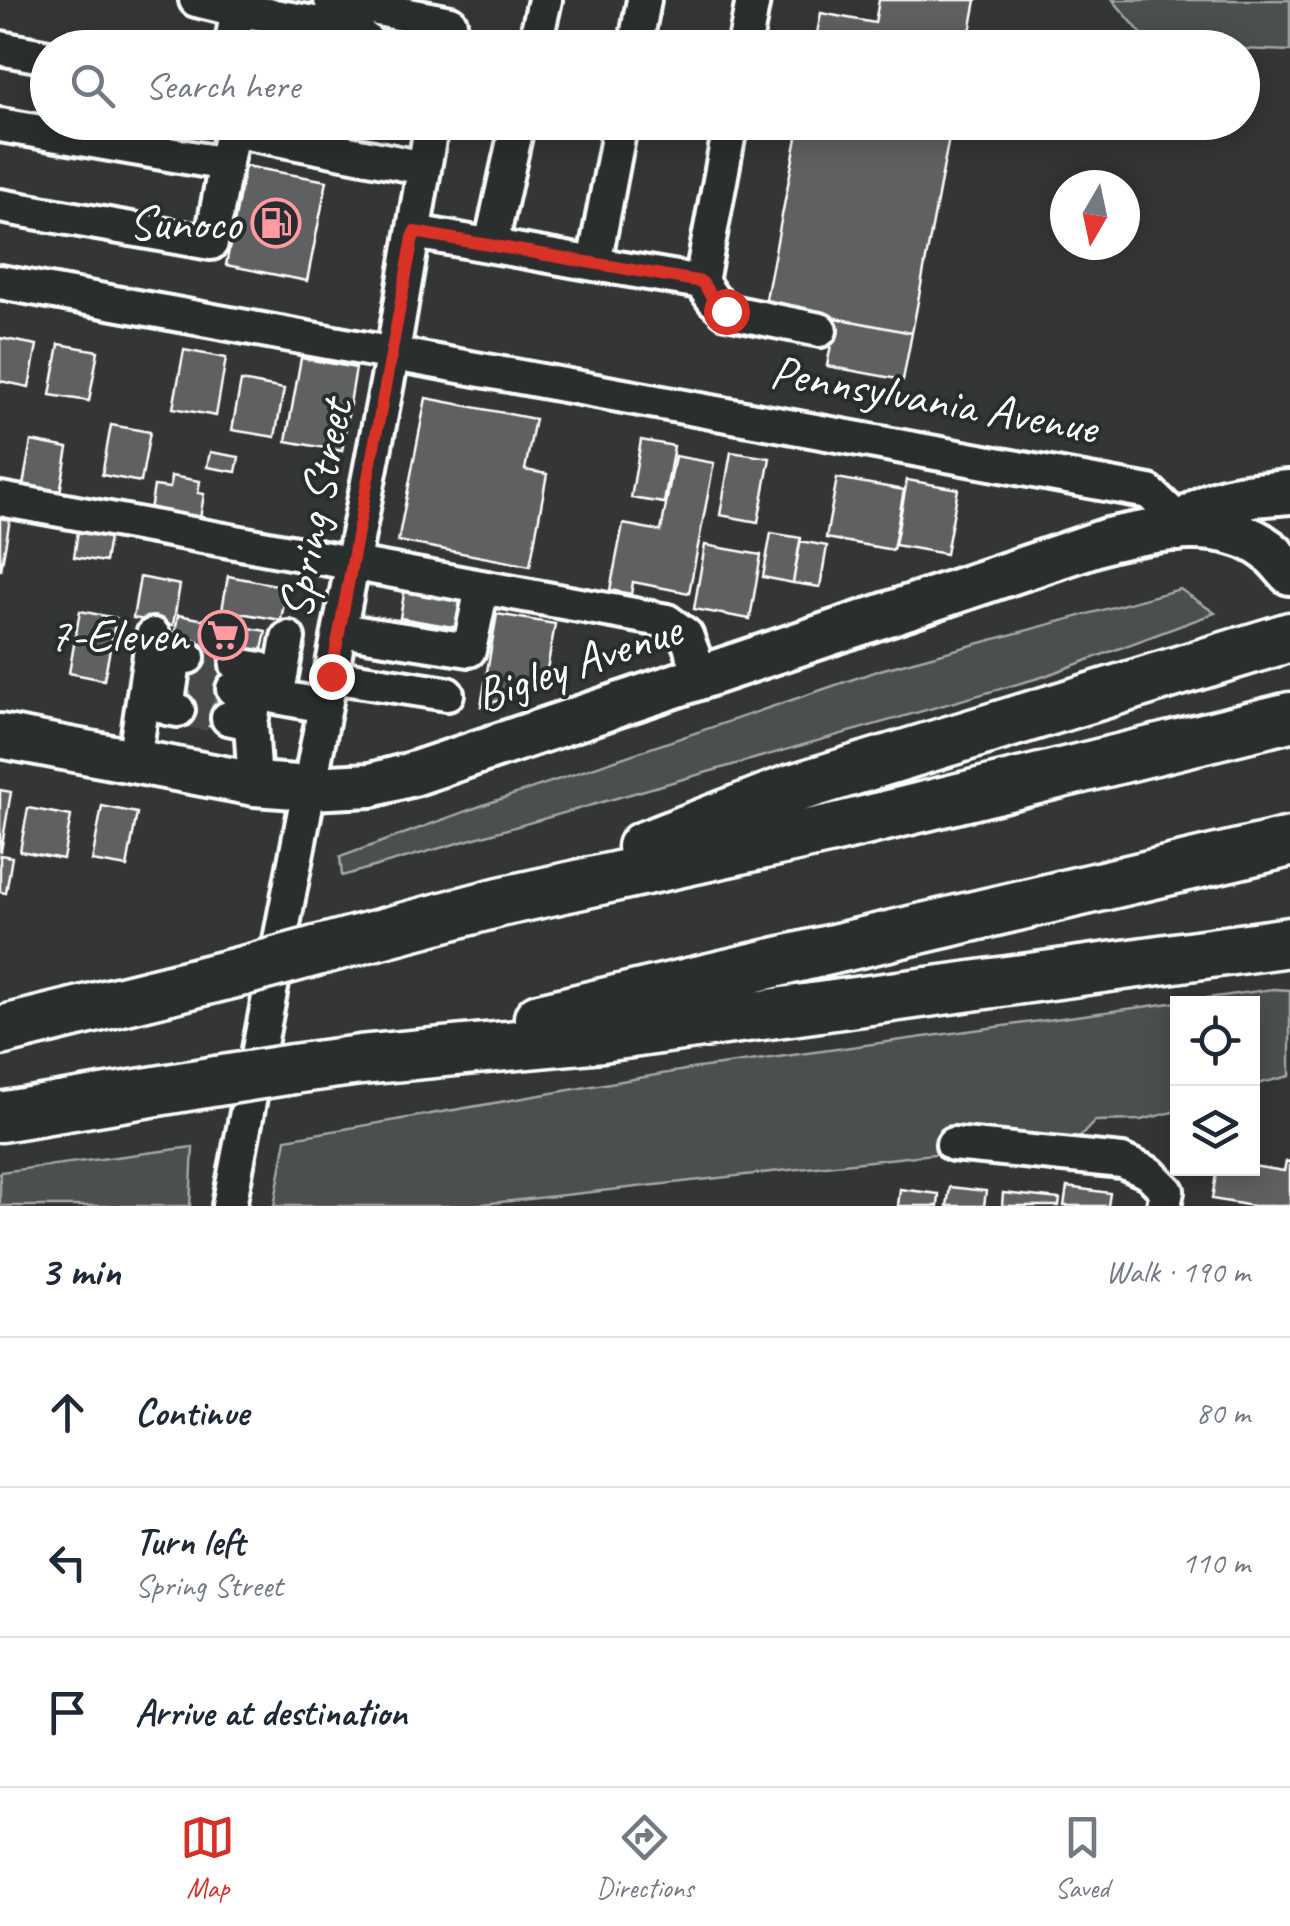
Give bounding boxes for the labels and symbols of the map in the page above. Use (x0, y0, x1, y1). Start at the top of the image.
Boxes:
north arrow (1050, 170, 1140, 260)
place label: Sunoco (129, 193, 243, 253)
fuel station icon: Sunoco (250, 197, 302, 249)
route start (704, 289, 750, 335)
street label: Pennsylvania Avenue (766, 341, 1105, 458)
street label: Spring Street (264, 390, 366, 623)
street label: Bigley Avenue (467, 598, 692, 725)
place label: 7-Eleven (49, 605, 190, 665)
supermarket icon: 7-Eleven (197, 609, 249, 661)
route end (309, 654, 355, 700)

